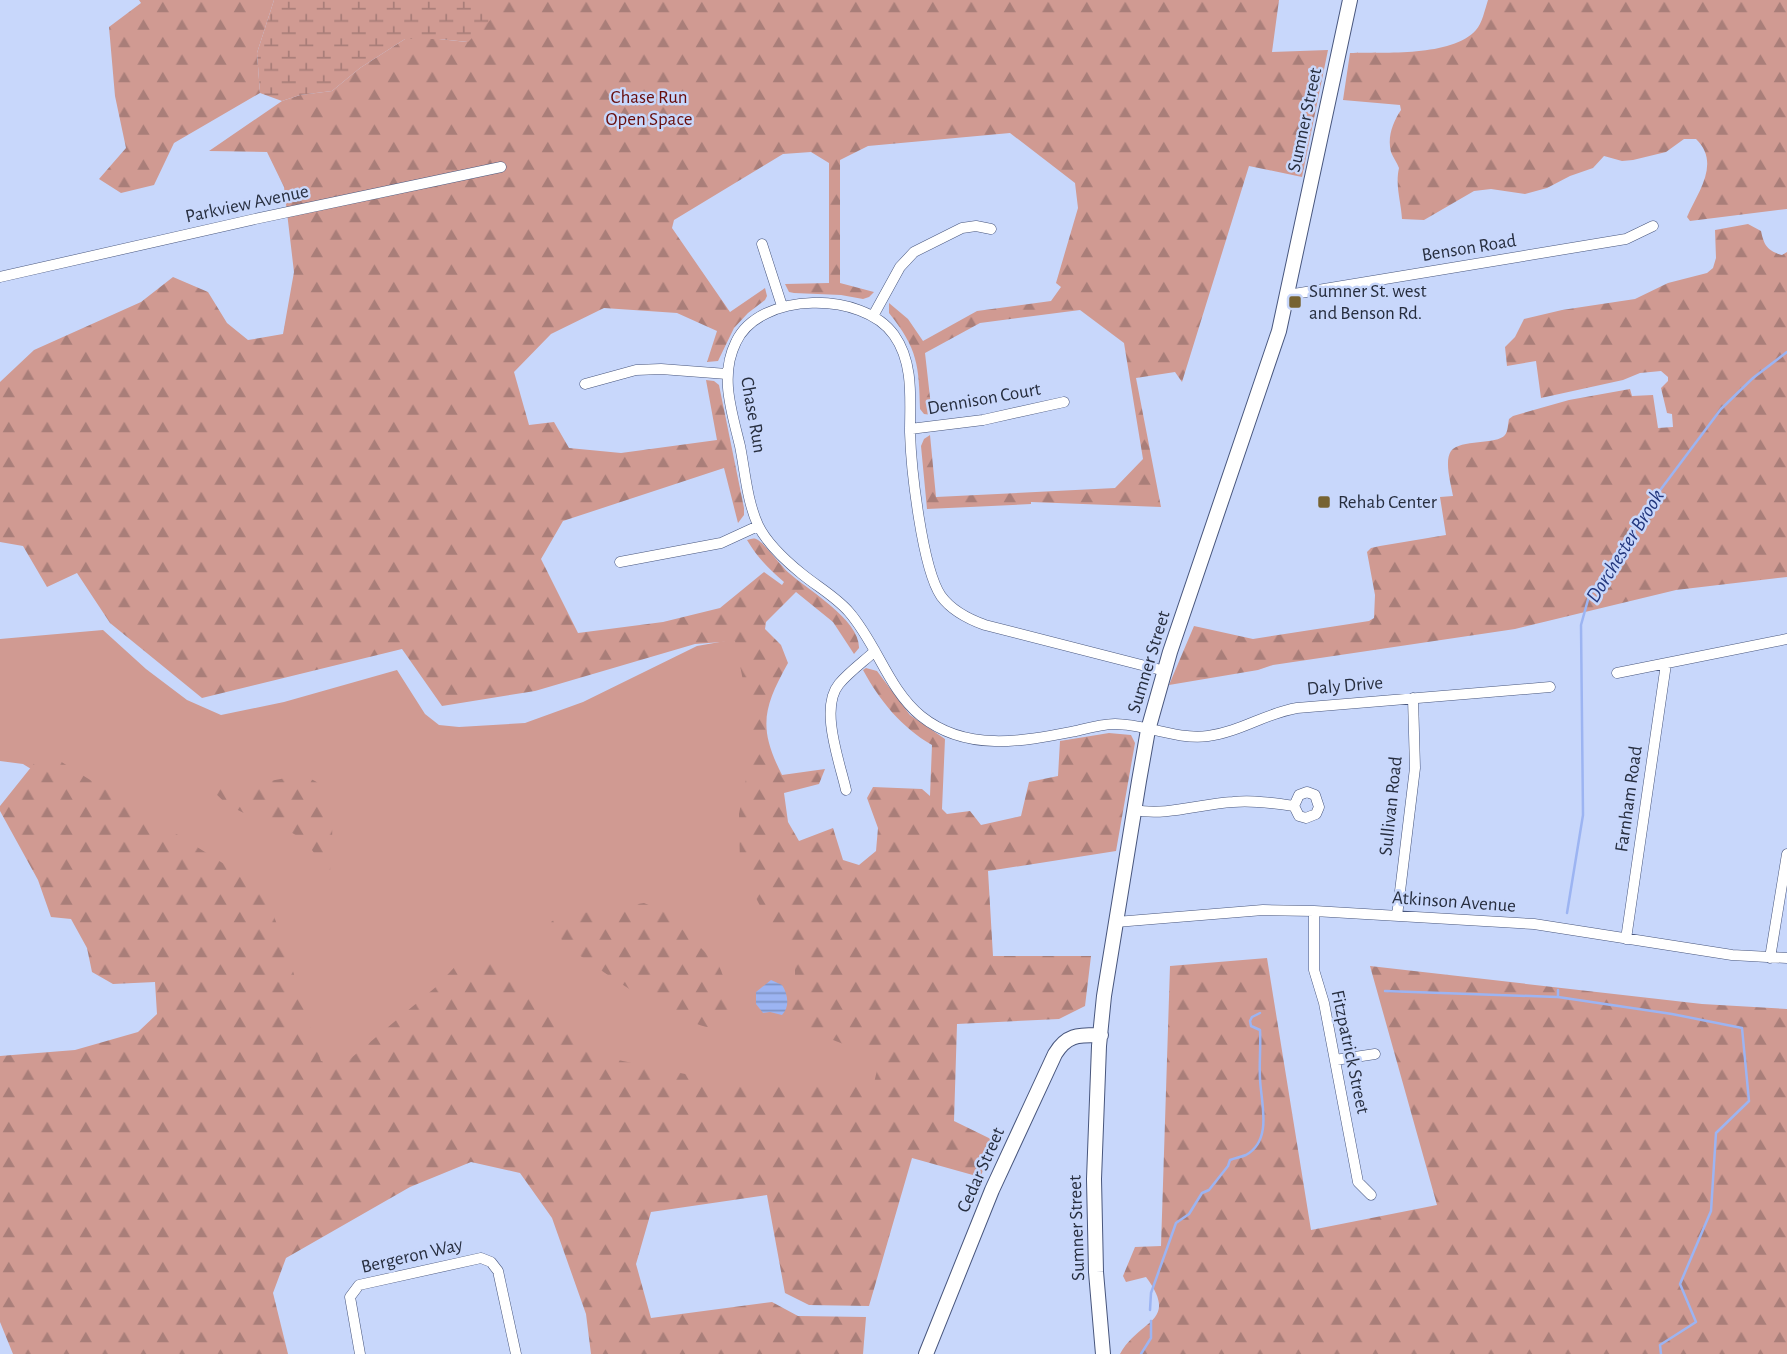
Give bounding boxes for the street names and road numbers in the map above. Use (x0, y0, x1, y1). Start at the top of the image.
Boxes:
street label: Sumner Street (1285, 66, 1325, 174)
street label: Parkview Avenue (184, 182, 310, 226)
street label: Benson Road (1420, 231, 1518, 265)
street label: Chase Run (737, 375, 769, 455)
street label: Dennison Court (926, 380, 1042, 418)
street label: Sumner Street (1124, 609, 1174, 715)
street label: Daly Drive (1306, 673, 1384, 699)
street label: Farnham Road (1612, 745, 1646, 853)
street label: Sullivan Road (1376, 755, 1406, 857)
street label: Atkinson Avenue (1391, 888, 1517, 916)
street label: Fitzpatrick Street (1328, 988, 1372, 1116)
street label: Cedar Street (954, 1125, 1008, 1215)
street label: Sumner Street (1066, 1175, 1088, 1281)
street label: Bergeron Way (359, 1235, 465, 1277)

